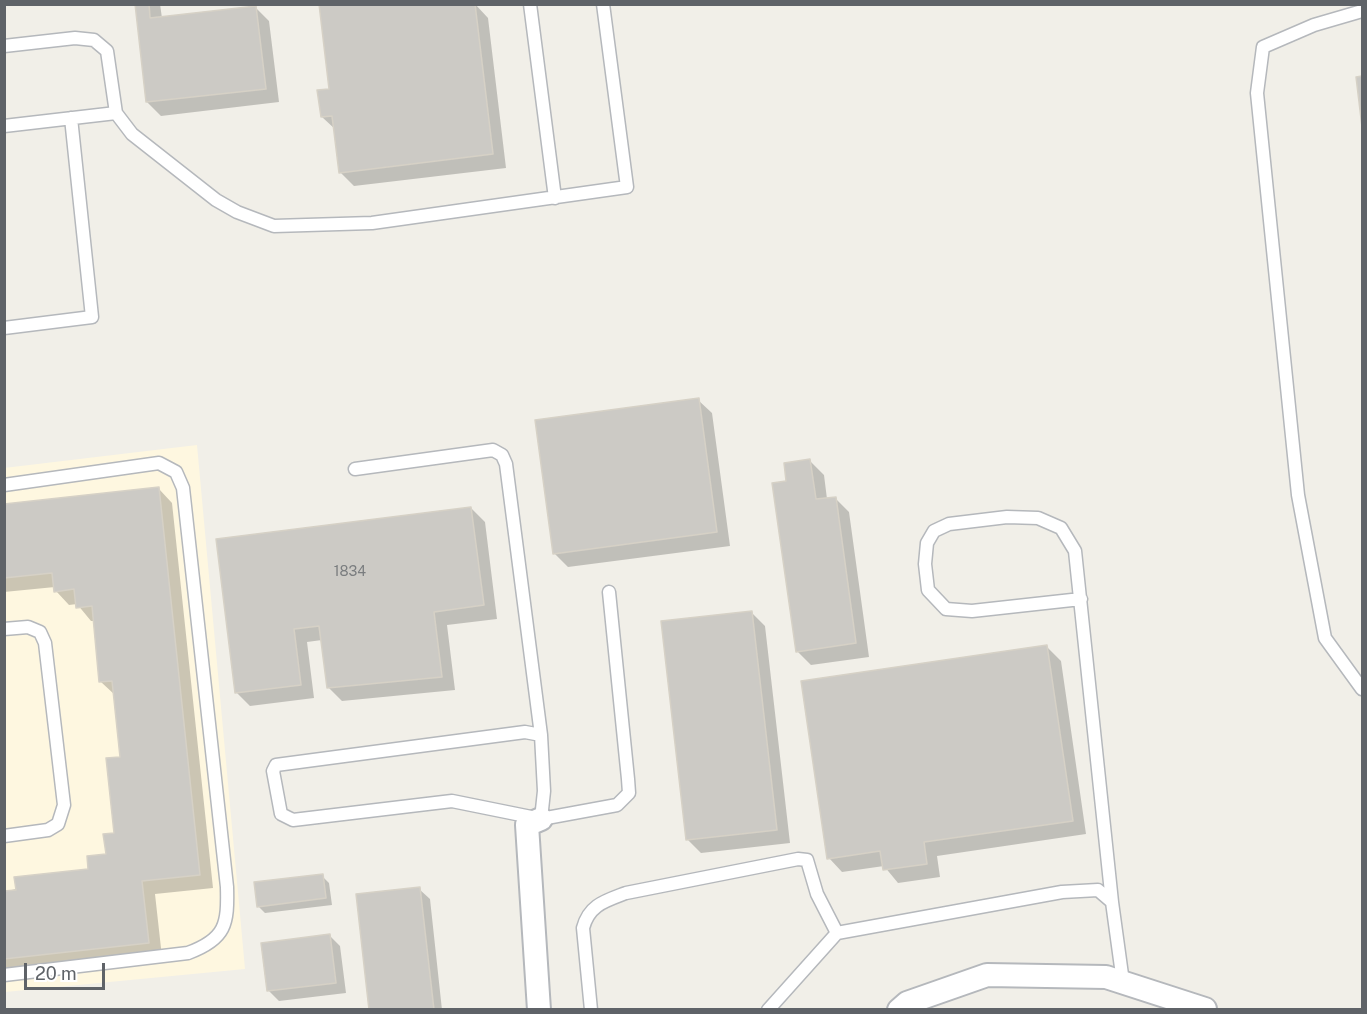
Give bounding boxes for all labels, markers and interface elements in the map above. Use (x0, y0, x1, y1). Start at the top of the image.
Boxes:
house number: 1834 (334, 564, 366, 580)
scale bar (27, 951, 108, 989)
text: 20 m (35, 963, 77, 984)

